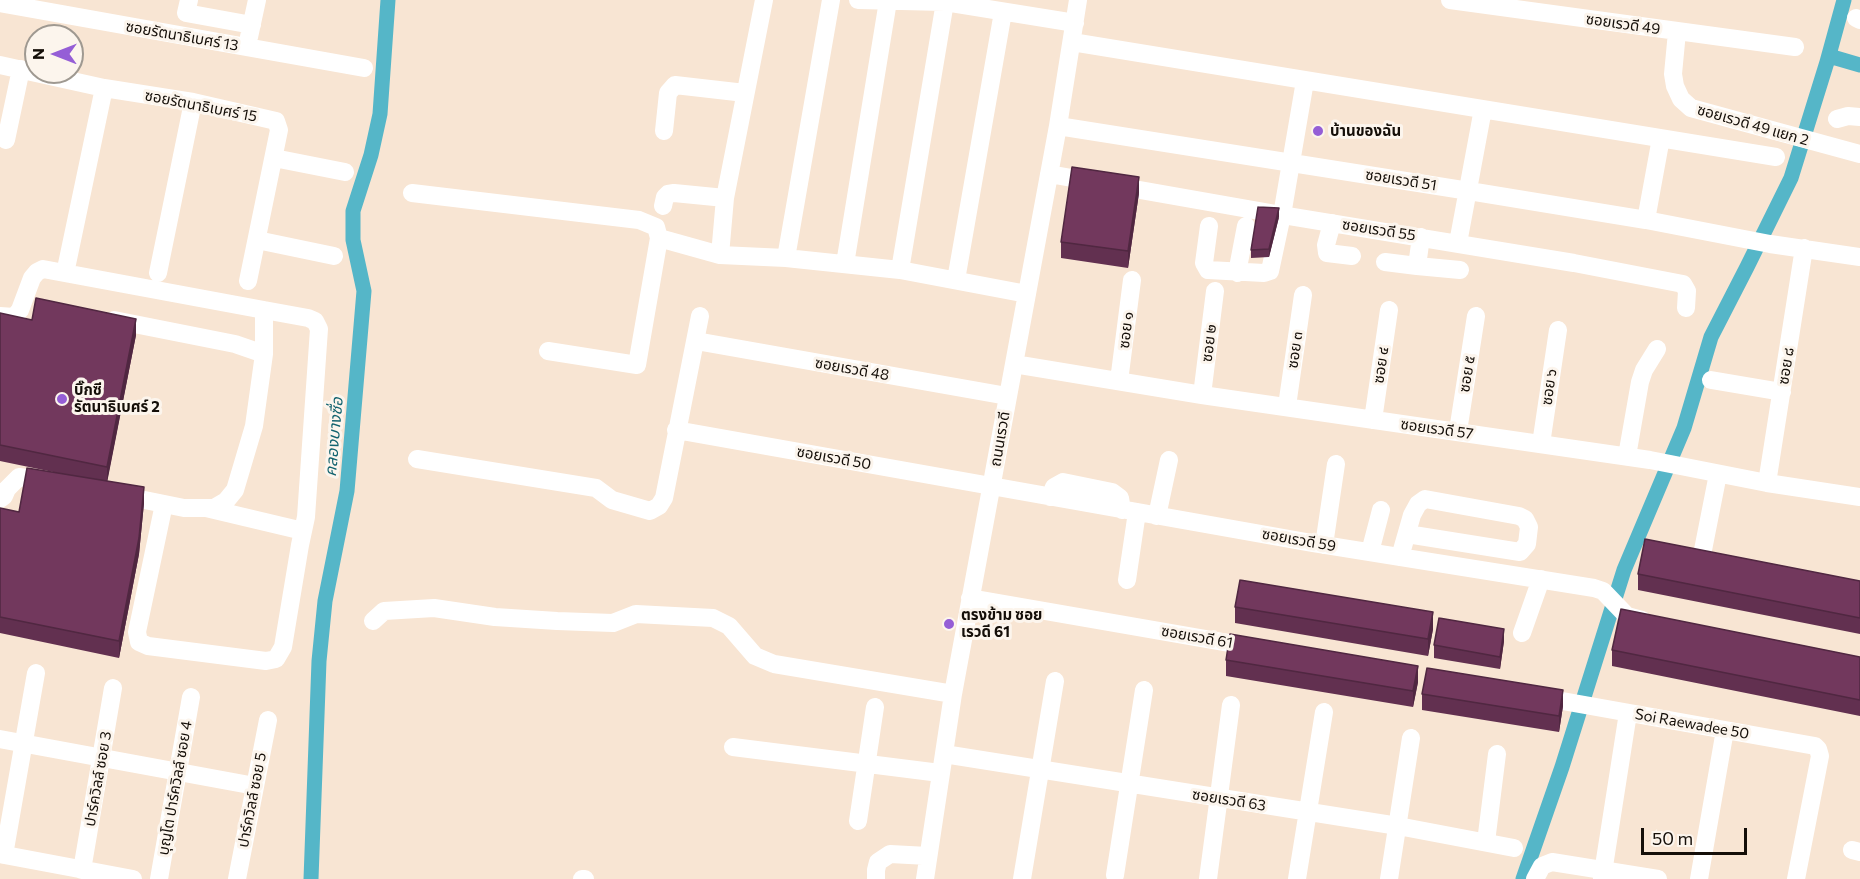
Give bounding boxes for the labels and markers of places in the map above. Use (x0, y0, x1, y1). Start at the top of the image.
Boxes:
place label: บ้านของฉัน (1330, 122, 1401, 140)
marker: บ้านของฉัน (1311, 124, 1325, 138)
place label: บิ๊กซี รัตนาธิเบศร์ 2 (74, 381, 160, 416)
marker: บิ๊กซี รัตนาธิเบศร์ 2 (55, 392, 69, 406)
place label: ตรงข้าม ซอย เรวดี 61 (961, 606, 1042, 641)
marker: ตรงข้าม ซอย เรวดี 61 (942, 617, 956, 631)

